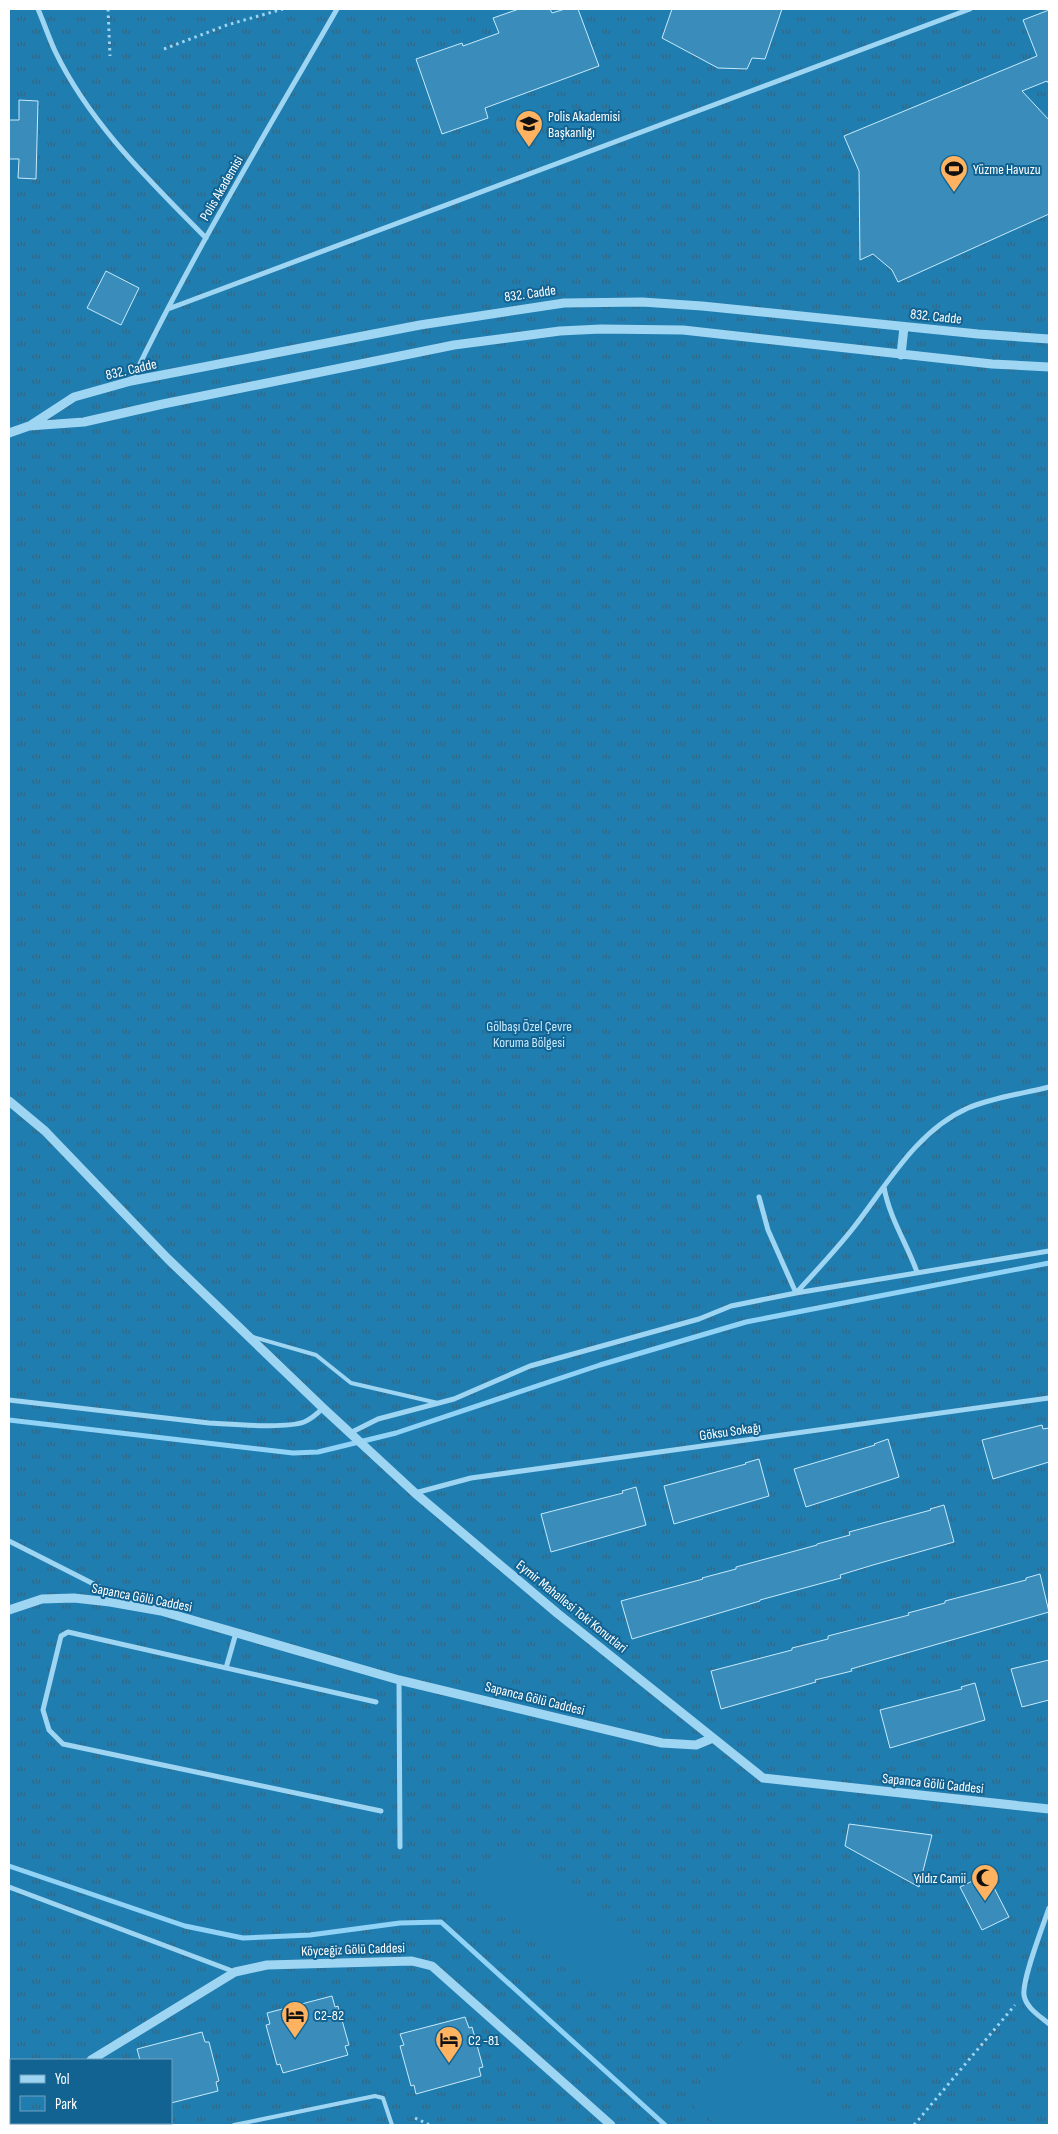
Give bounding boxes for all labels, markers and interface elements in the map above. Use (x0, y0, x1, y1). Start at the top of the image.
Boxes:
place label: Polis Akademisi Başkanlığı (548, 108, 620, 141)
school or university icon: Polis Akademisi Başkanlığı (514, 109, 544, 148)
street label: Polis Akademisi (196, 153, 247, 224)
sports icon: Yüzme Havuzu (939, 154, 969, 193)
place label: Yüzme Havuzu (973, 161, 1041, 178)
street label: 832. Cadde (503, 281, 557, 306)
street label: 832. Cadde (909, 305, 963, 328)
street label: 832. Cadde (104, 355, 158, 384)
park label: Gölbaşı Özel Çevre Koruma Bölgesi (486, 1018, 572, 1051)
street label: Göksu Sokağı (698, 1419, 762, 1444)
street label: Eymir Mahallesi Toki Konutlari (513, 1556, 631, 1656)
street label: Sapanca Gölü Caddesi (90, 1579, 194, 1616)
street label: Sapanca Gölü Caddesi (483, 1678, 586, 1719)
street label: Sapanca Gölü Caddesi (881, 1770, 985, 1797)
mosque icon: Yıldız Camii (970, 1863, 1000, 1902)
place label: Yıldız Camii (914, 1870, 966, 1887)
street label: Köyceğiz Gölü Caddesi (301, 1939, 405, 1960)
hotel icon: C2-82 (280, 2000, 310, 2039)
place label: C2-82 (314, 2007, 344, 2024)
hotel icon: C2 -81 (434, 2025, 464, 2064)
place label: C2 -81 (468, 2032, 499, 2049)
legend (10, 2059, 172, 2124)
text: Yol (55, 2070, 70, 2089)
text: Park (55, 2095, 77, 2114)

